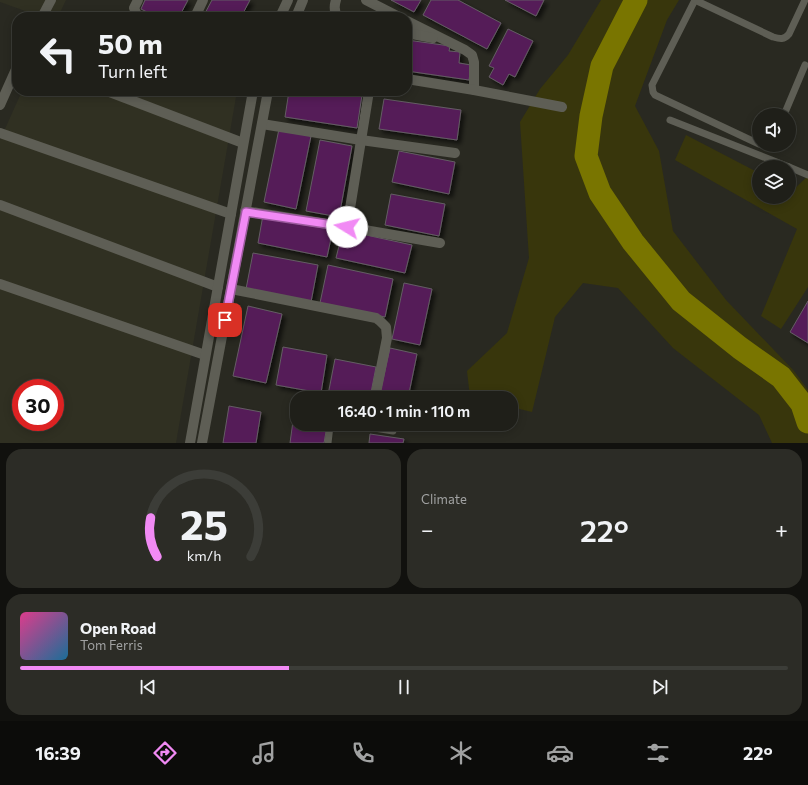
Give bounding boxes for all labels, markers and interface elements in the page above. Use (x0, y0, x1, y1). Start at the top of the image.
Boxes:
text: 50 m (98, 26, 163, 60)
icon: left (32, 28, 84, 80)
text: Turn left (98, 60, 167, 82)
map controls (752, 108, 796, 204)
button: sound (752, 108, 796, 152)
button: layers (752, 160, 796, 204)
position arrow (326, 206, 368, 248)
pin (208, 303, 242, 337)
icon: arrive (214, 309, 236, 331)
speed limit sign: 30 (12, 379, 64, 431)
text: 16:40 · 1 min · 110 m (338, 402, 470, 420)
text: Climate (421, 491, 467, 507)
text: 25 (180, 497, 227, 548)
text: 22° (580, 511, 629, 548)
text: − (421, 516, 434, 543)
text: + (775, 516, 788, 543)
text: km/h (186, 545, 221, 563)
text: Open Road (80, 619, 156, 637)
text: Tom Ferris (80, 637, 143, 653)
icon: previous (137, 676, 159, 698)
icon: pause (393, 676, 415, 698)
icon: next (649, 676, 671, 698)
icon: directions (151, 739, 179, 767)
icon: music (250, 739, 278, 767)
icon: phone (349, 739, 377, 767)
icon: climate (447, 739, 475, 767)
icon: car (546, 739, 574, 767)
icon: filters (644, 739, 672, 767)
text: 16:39 (35, 742, 81, 764)
text: 22° (743, 742, 773, 764)

